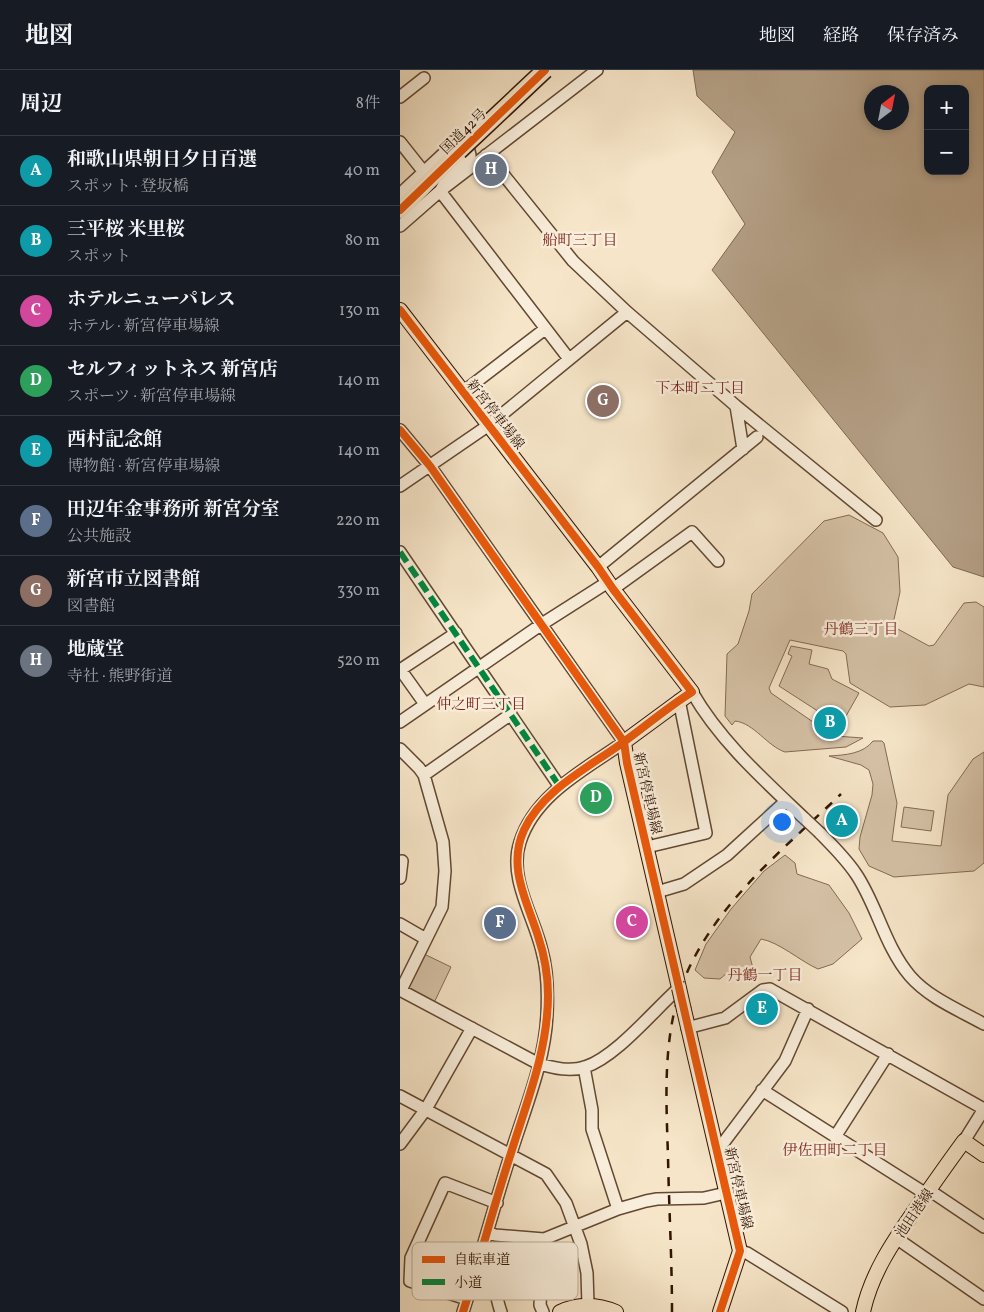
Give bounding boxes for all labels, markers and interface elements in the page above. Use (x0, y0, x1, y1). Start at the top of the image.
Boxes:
text: 地図 (25, 20, 73, 54)
text: 地図 (759, 24, 795, 49)
text: 経路 (823, 24, 859, 49)
text: 保存済み (887, 24, 959, 49)
north arrow (864, 85, 909, 130)
map controls (924, 85, 969, 175)
button: + (924, 85, 969, 130)
text: 周辺 (20, 90, 62, 119)
text: 8件 (356, 93, 380, 115)
street label: 国道42号 (437, 105, 491, 159)
button: − (924, 130, 969, 175)
text: 和歌山県朝日夕日百選 (67, 147, 257, 173)
pin: H (475, 151, 507, 189)
text: A (30, 160, 42, 182)
text: 40 m (344, 160, 380, 182)
text: スポット · 登坂橋 (67, 176, 189, 198)
text: 三平桜 米里桜 (67, 217, 185, 243)
text: B (31, 230, 41, 252)
text: 80 m (345, 230, 380, 252)
district label: 船町三丁目 (542, 231, 618, 252)
text: スポット (67, 246, 131, 268)
text: ホテルニューパレス (67, 287, 236, 313)
text: C (31, 300, 41, 322)
text: 130 m (339, 300, 380, 322)
text: ホテル · 新宮停車場線 (67, 316, 220, 338)
text: セルフィットネス 新宮店 (67, 357, 278, 383)
text: D (30, 370, 42, 392)
text: 140 m (338, 370, 380, 392)
street label: 新宮停車場線 (461, 376, 528, 454)
district label: 下本町二丁目 (655, 379, 745, 400)
pin: G (587, 382, 619, 420)
text: スポーツ · 新宮停車場線 (67, 386, 236, 408)
text: 西村記念館 (67, 427, 162, 453)
text: E (31, 440, 41, 462)
text: 140 m (338, 440, 380, 462)
text: 博物館 · 新宮停車場線 (67, 456, 221, 478)
text: 田辺年金事務所 新宮分室 (67, 497, 280, 523)
text: F (31, 510, 41, 532)
text: 220 m (336, 510, 380, 532)
text: 公共施設 (67, 526, 131, 548)
text: 新宮市立図書館 (67, 567, 200, 593)
text: G (30, 580, 42, 602)
text: 330 m (337, 580, 380, 602)
text: 図書館 (67, 596, 115, 618)
district label: 丹鶴三丁目 (823, 620, 899, 641)
text: 地蔵堂 (67, 637, 124, 663)
text: H (30, 650, 42, 672)
text: 520 m (337, 650, 380, 672)
text: 寺社 · 熊野街道 (67, 666, 173, 688)
district label: 仲之町三丁目 (436, 695, 526, 716)
pin: B (814, 704, 846, 742)
street label: 新宮停車場線 (628, 750, 665, 836)
pin: D (580, 779, 612, 817)
pin: A (826, 802, 858, 840)
your location (769, 809, 795, 835)
pin: C (616, 903, 648, 941)
pin: F (484, 904, 516, 942)
district label: 丹鶴一丁目 (727, 966, 803, 987)
pin: E (746, 990, 778, 1028)
district label: 伊佐田町二丁目 (782, 1141, 888, 1162)
street label: 新宮停車場線 (719, 1145, 756, 1231)
street label: 池田港線 (892, 1185, 939, 1242)
legend (412, 1242, 578, 1300)
text: 自転車道 (454, 1251, 510, 1270)
text: 小道 (454, 1274, 482, 1293)

